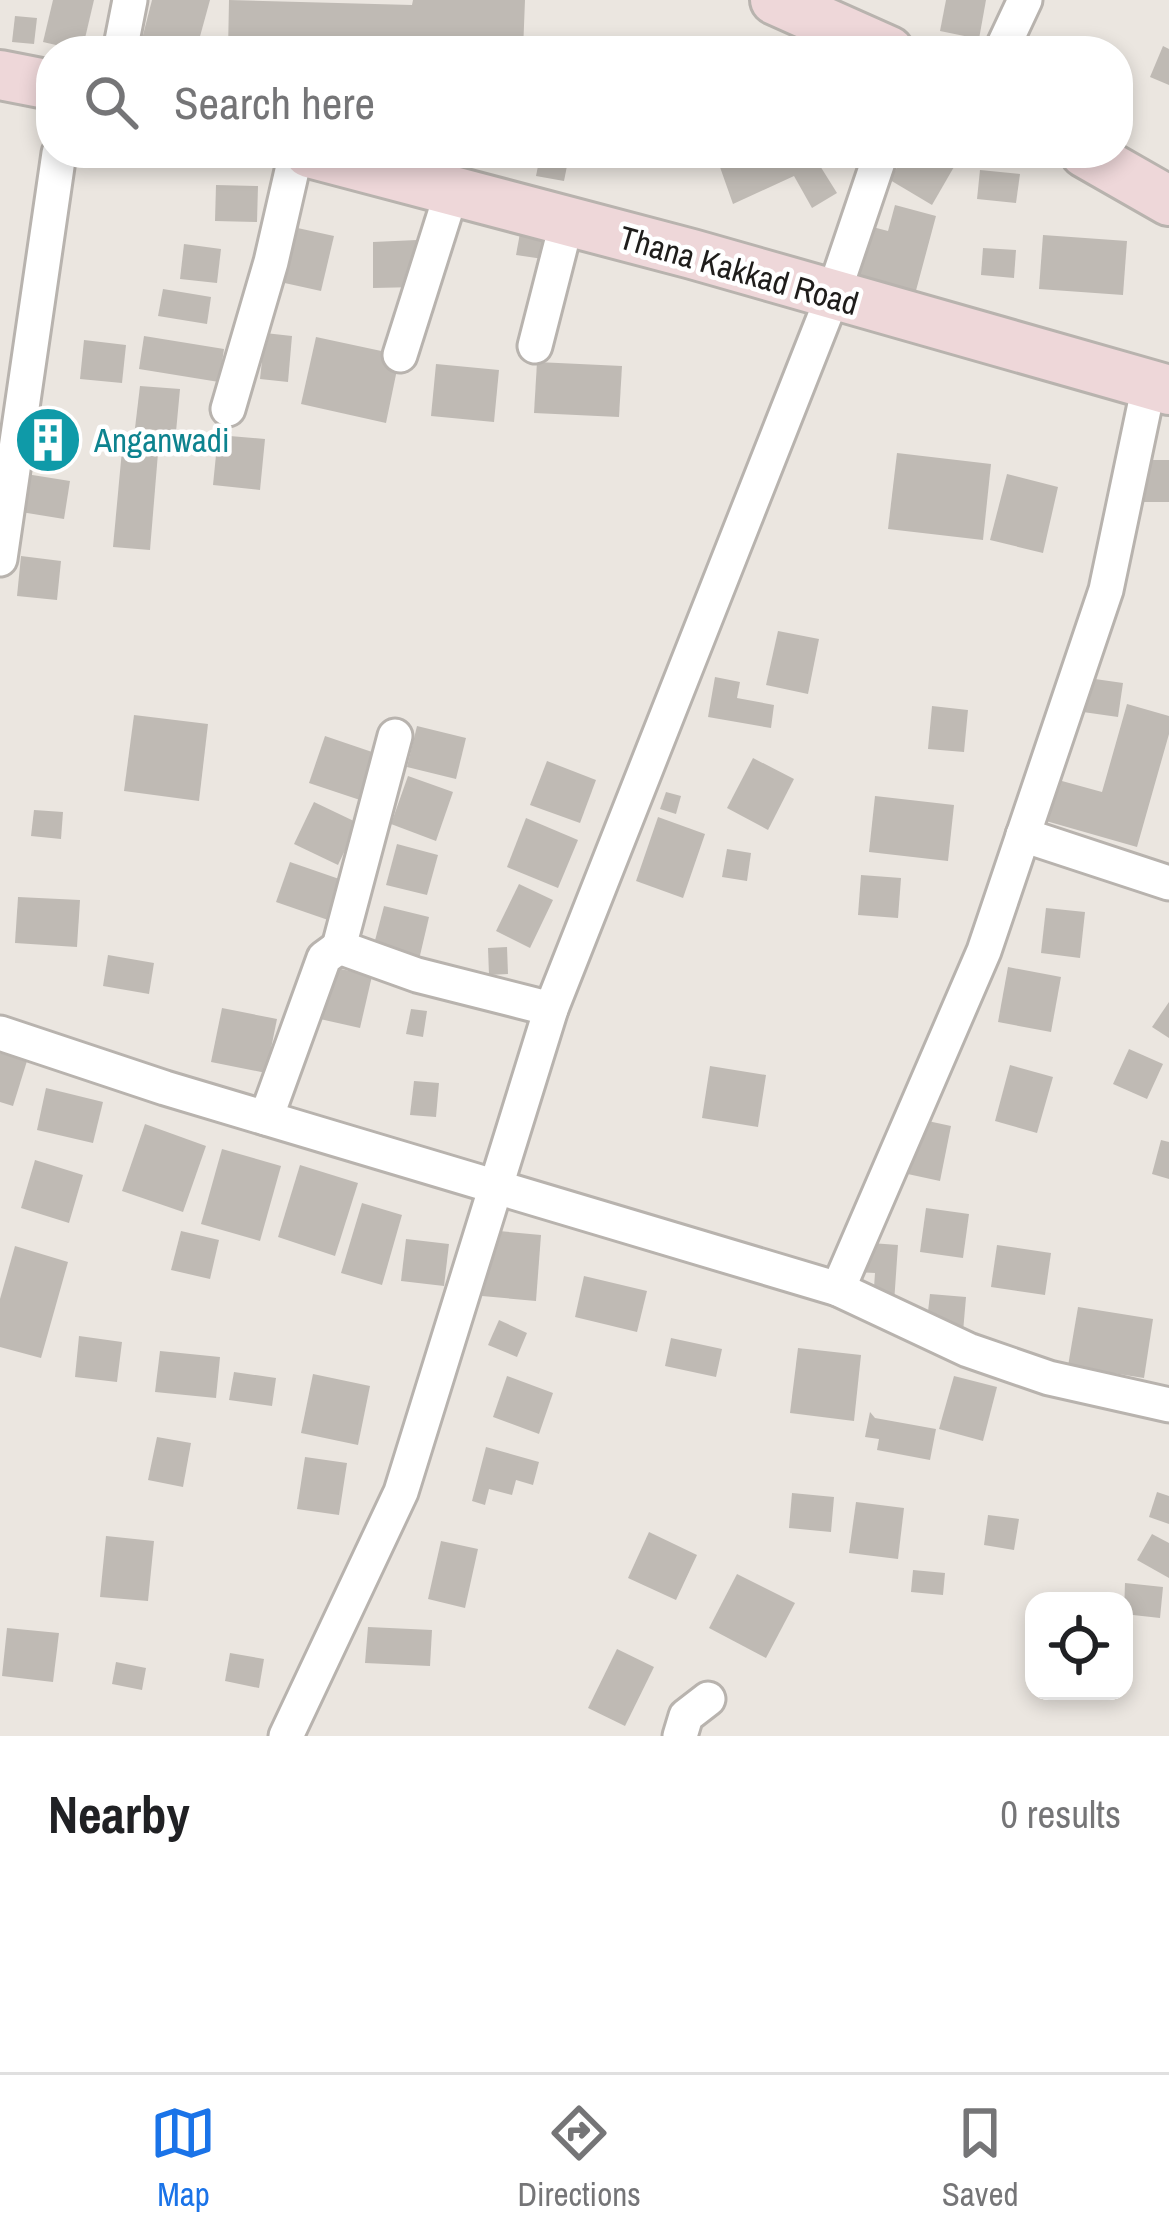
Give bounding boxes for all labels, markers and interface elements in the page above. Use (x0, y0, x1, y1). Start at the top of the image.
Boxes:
search box (36, 36, 1133, 168)
icon: search (78, 69, 144, 135)
text: Search here (174, 72, 375, 133)
street label: Thana Kakkad Road (614, 215, 864, 325)
building icon: Anganwadi (13, 405, 83, 475)
place label: Anganwadi (93, 418, 229, 462)
map controls (1025, 1592, 1133, 1700)
button: locate (1025, 1592, 1133, 1700)
text: Nearby (48, 1780, 190, 1849)
text: 0 results (1000, 1788, 1121, 1840)
tab: Map (150, 2100, 216, 2216)
tab: Directions (517, 2100, 641, 2216)
tab: Saved (942, 2100, 1018, 2216)

